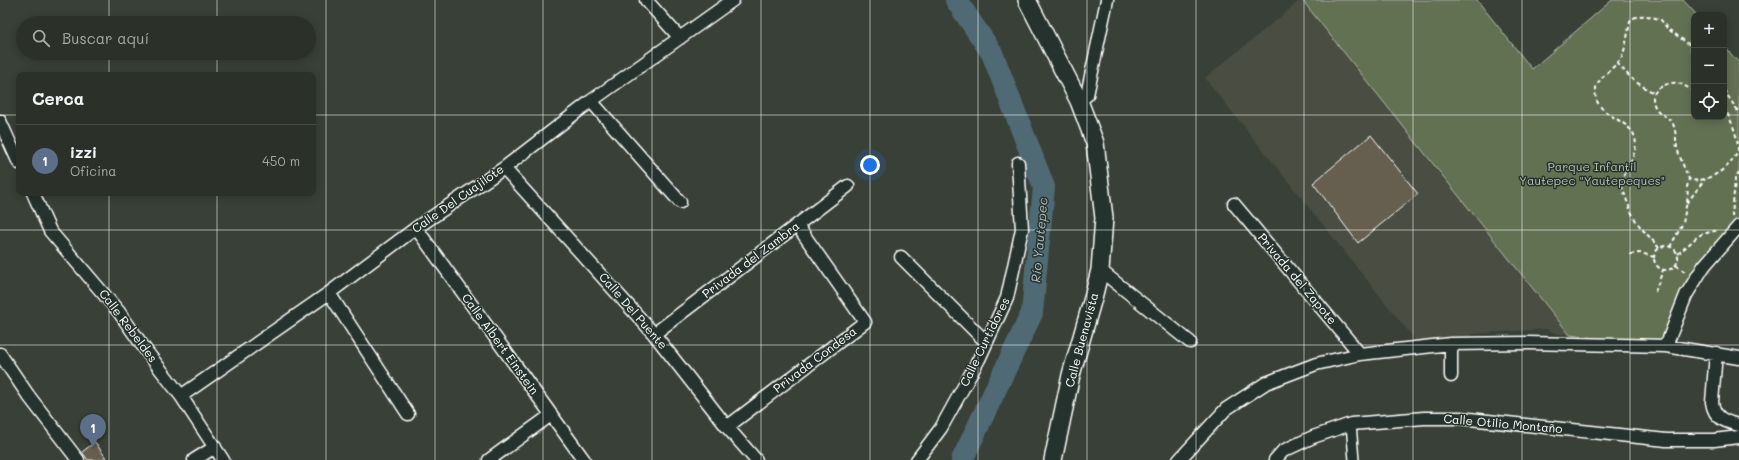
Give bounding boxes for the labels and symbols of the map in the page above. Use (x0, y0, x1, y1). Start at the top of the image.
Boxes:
your location (860, 155, 880, 175)
park label: Parque Infantil Yautepec "Yautepeques" (1519, 158, 1665, 188)
street label: Calle Del Cuajilote (408, 160, 507, 236)
water label: Río Yautepec (1026, 196, 1051, 283)
street label: Privada del Zambra (698, 217, 802, 301)
street label: Privada del Zapote (1255, 229, 1341, 327)
street label: Calle Del Puente (596, 269, 671, 352)
street label: Calle Rebeldes (96, 286, 162, 365)
street label: Calle Albert Einstein (459, 290, 543, 397)
street label: Calle Buenavista (1061, 291, 1101, 389)
street label: Calle Curtidores (956, 294, 1013, 389)
street label: Privada Condesa (769, 323, 859, 396)
street label: Calle Otilio Montaño (1443, 410, 1563, 436)
pin: 1 (80, 414, 106, 447)

